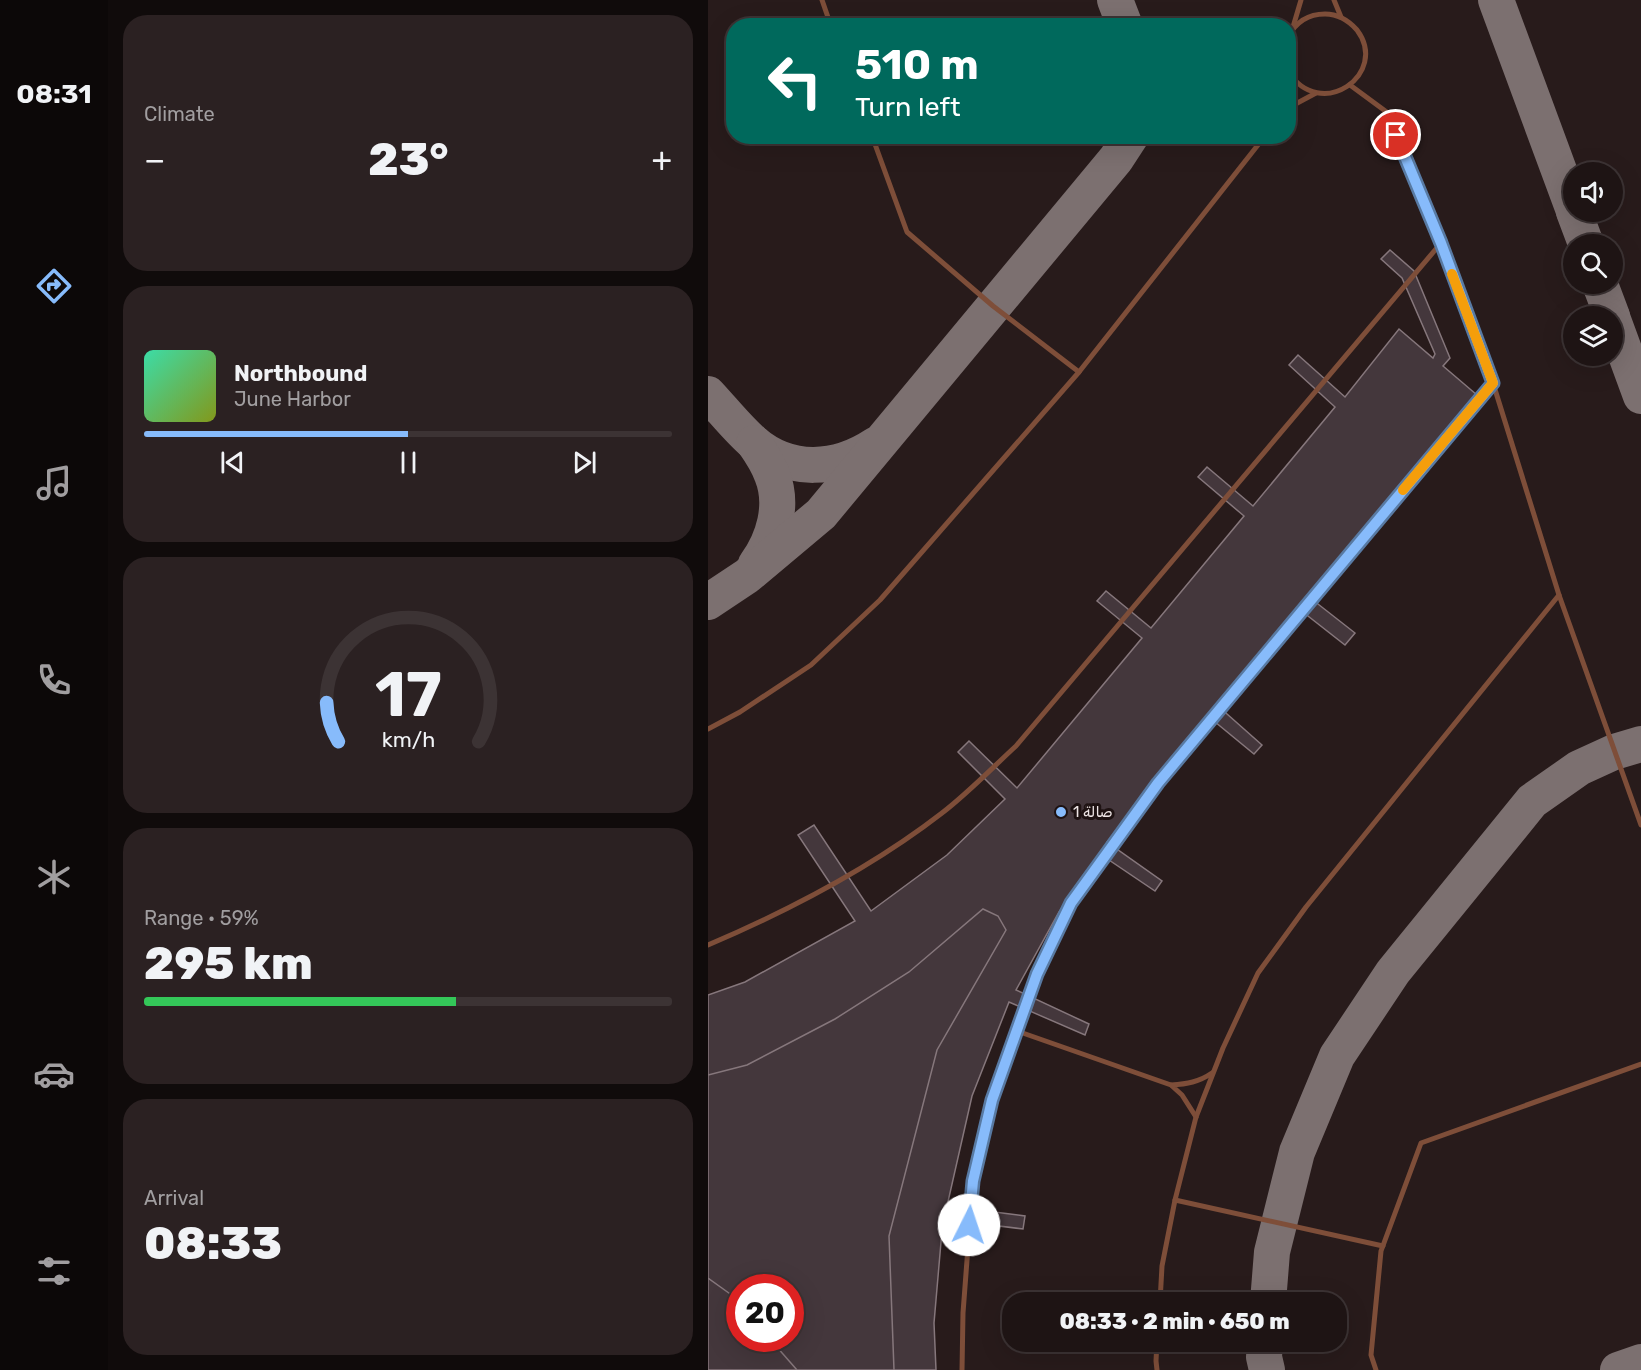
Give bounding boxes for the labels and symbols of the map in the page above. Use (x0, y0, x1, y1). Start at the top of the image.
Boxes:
pin (1370, 109, 1421, 160)
place label: صالة 1 (1073, 803, 1113, 821)
marker: صالة 1 (1054, 805, 1068, 819)
position arrow (937, 1193, 1001, 1257)
speed limit sign: 20 (726, 1274, 804, 1352)

